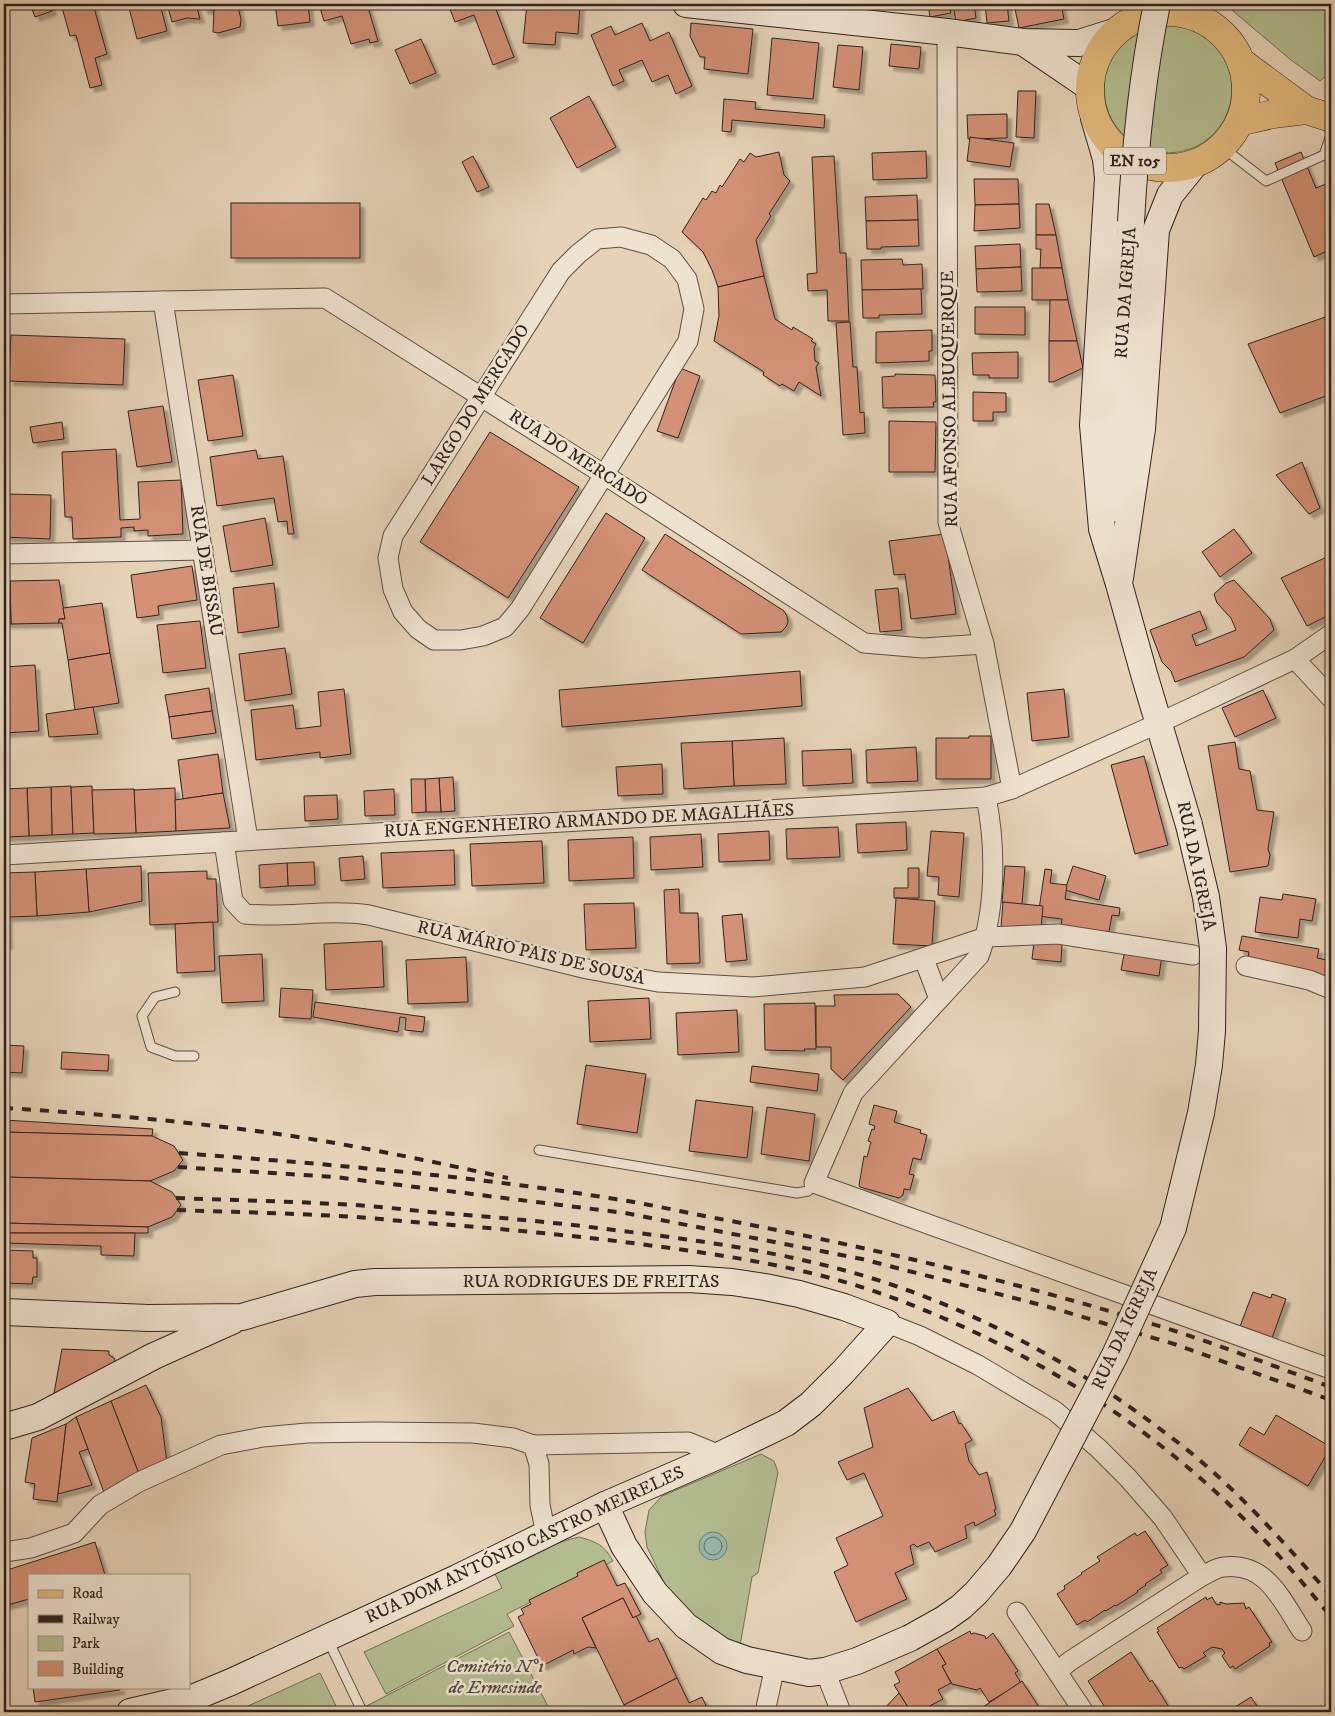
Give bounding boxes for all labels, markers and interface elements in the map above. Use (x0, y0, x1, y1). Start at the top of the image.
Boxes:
road number: EN 105 (1104, 148, 1166, 175)
street label: RUA DA IGREJA (1110, 226, 1142, 360)
street label: RUA AFONSO ALBUQUERQUE (937, 270, 963, 528)
street label: LARGO DO MERCADO (417, 320, 535, 490)
street label: RUA DO MERCADO (504, 405, 652, 511)
street label: RUA DE BISSAU (185, 504, 227, 638)
street label: RUA ENGENHEIRO ARMANDO DE MAGALHÃES (383, 798, 795, 843)
street label: RUA DA IGREJA (1172, 799, 1221, 933)
street label: RUA MÁRIO PAIS DE SOUSA (415, 915, 648, 990)
street label: RUA DA IGREJA (1087, 1264, 1163, 1393)
street label: RUA RODRIGUES DE FREITAS (463, 1271, 719, 1293)
street label: RUA DOM ANTÓNIO CASTRO MEIRELES (362, 1461, 688, 1629)
legend (28, 1574, 190, 1688)
text: Road (72, 1584, 104, 1603)
text: Railway (72, 1610, 120, 1629)
text: Park (72, 1634, 101, 1653)
park label: Cemitério Nº1 de Ermesinde (446, 1656, 544, 1699)
text: Building (72, 1660, 124, 1679)

